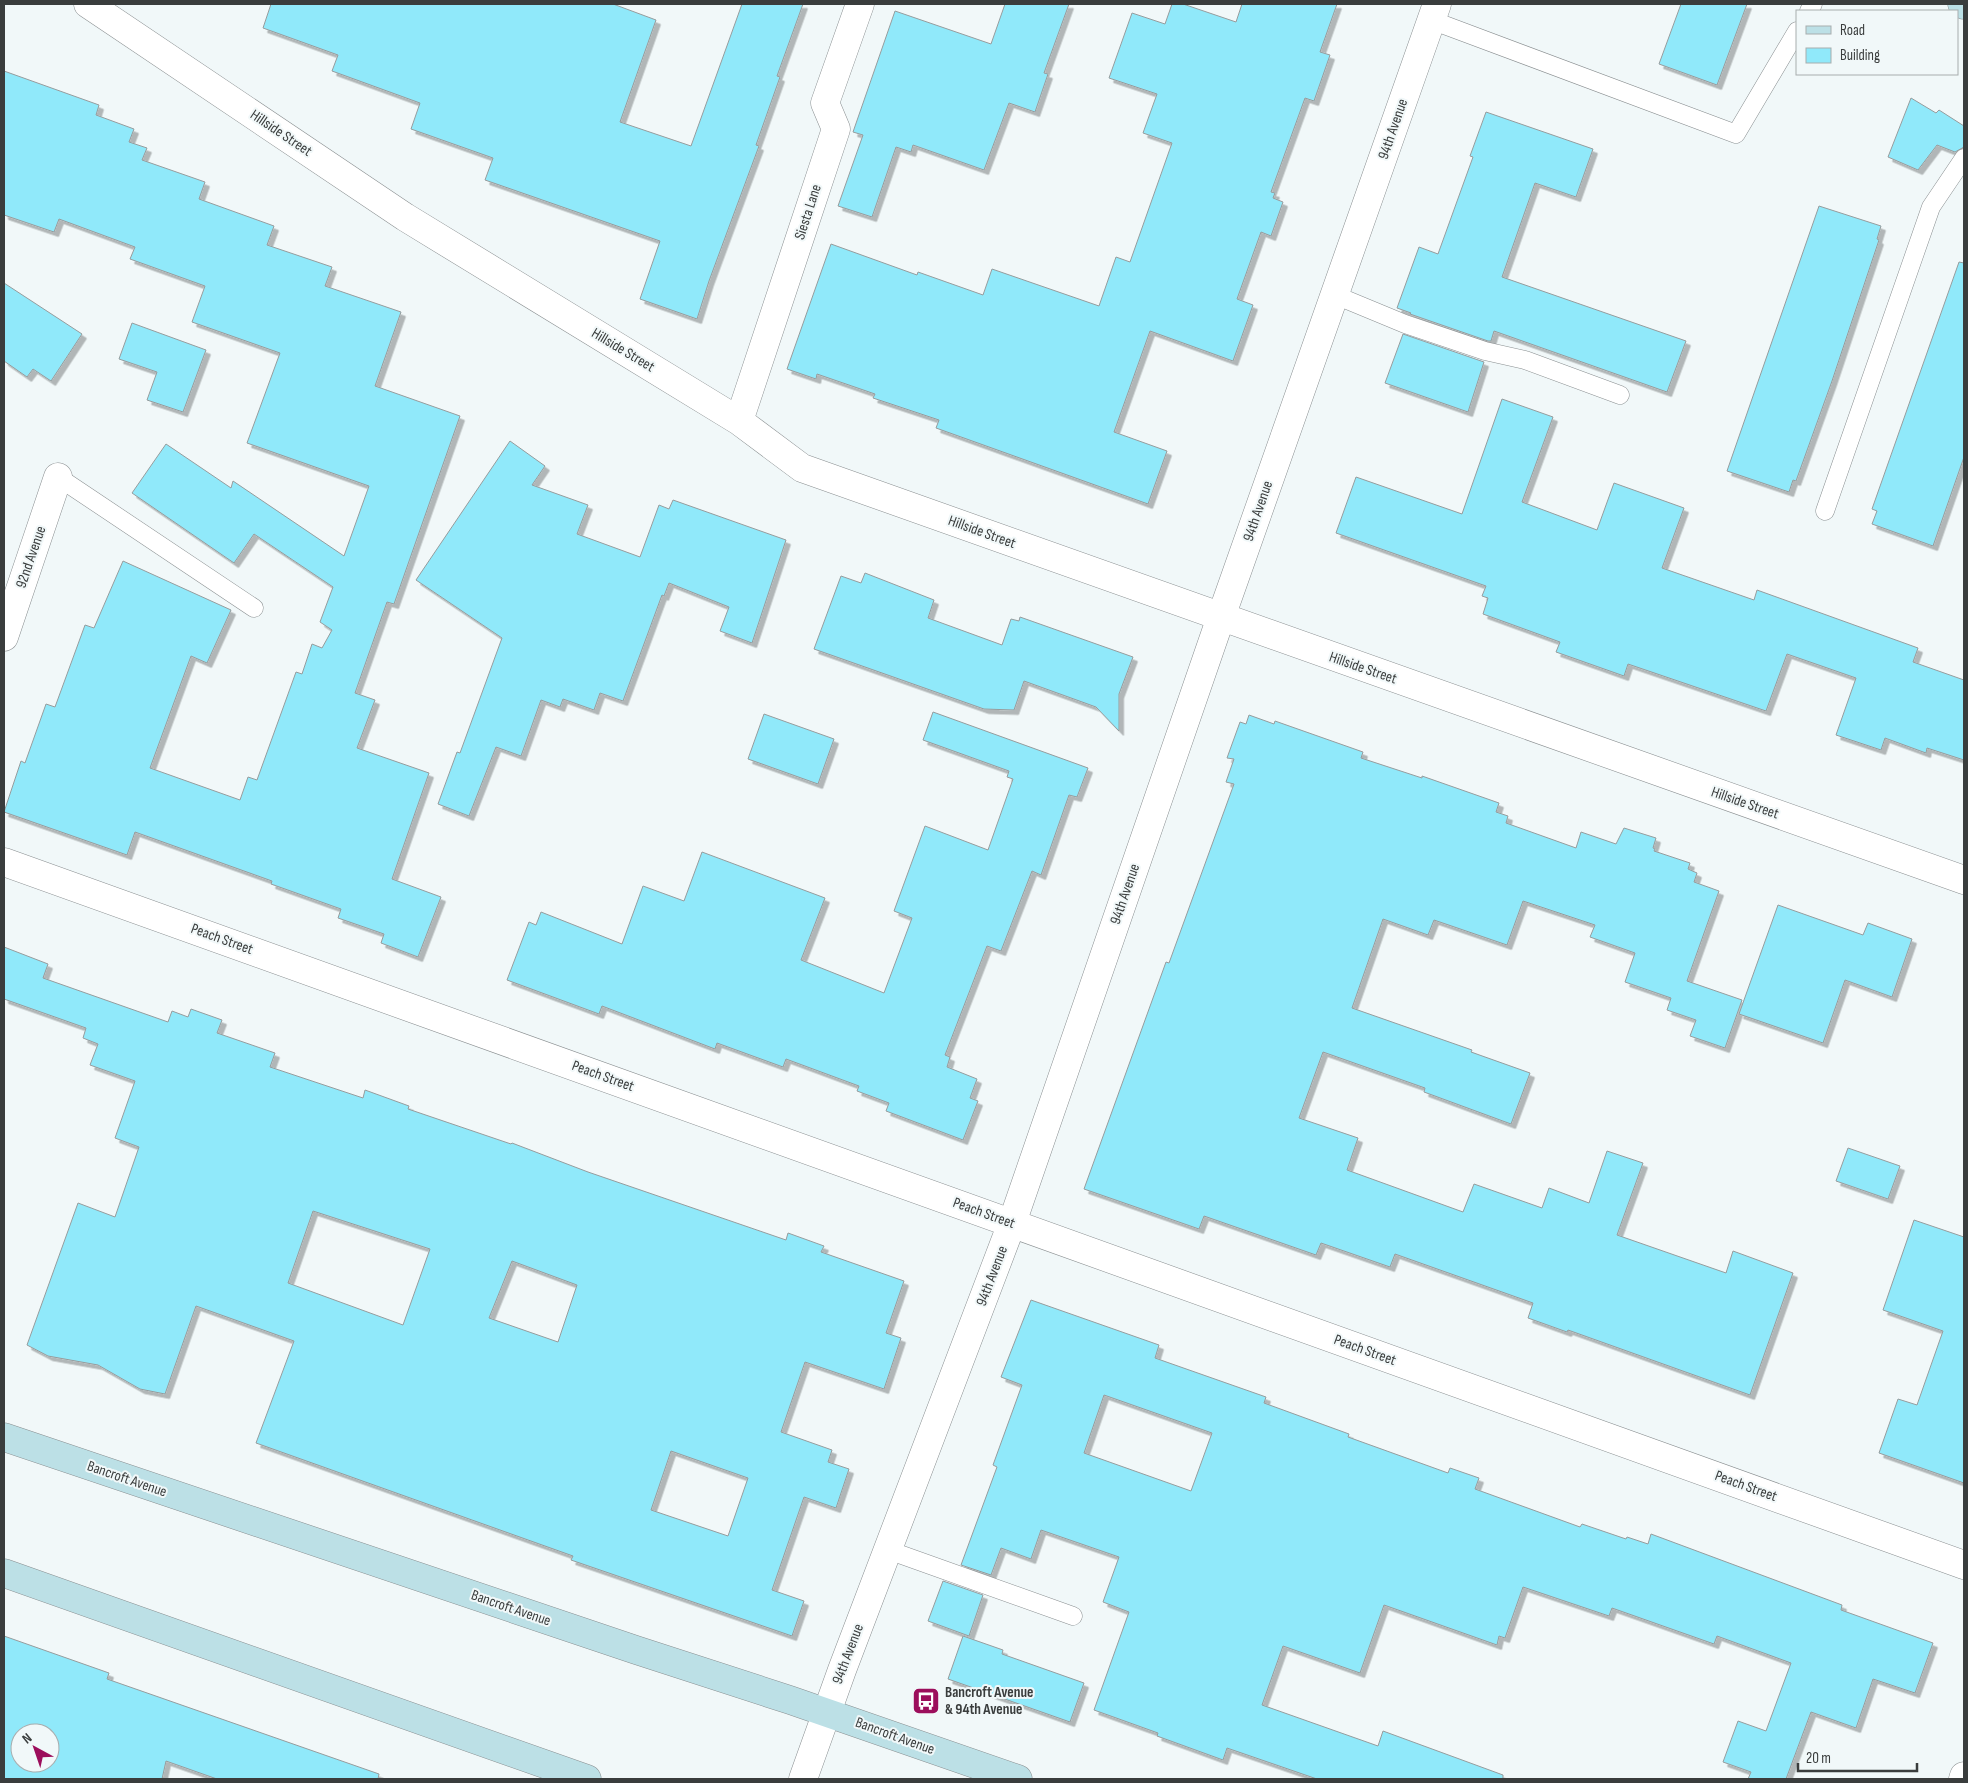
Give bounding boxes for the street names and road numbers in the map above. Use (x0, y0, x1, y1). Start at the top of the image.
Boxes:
street label: 94th Avenue (1374, 96, 1412, 162)
street label: Hillside Street (246, 105, 316, 161)
street label: Siesta Lane (790, 182, 826, 242)
street label: Hillside Street (588, 324, 658, 377)
street label: 94th Avenue (1239, 478, 1277, 544)
street label: Hillside Street (946, 511, 1019, 553)
street label: 92nd Avenue (12, 523, 50, 591)
street label: Hillside Street (1327, 648, 1400, 689)
street label: Hillside Street (1709, 783, 1782, 824)
street label: 94th Avenue (1106, 861, 1144, 927)
street label: Peach Street (188, 919, 256, 959)
street label: Peach Street (569, 1056, 637, 1096)
street label: Peach Street (950, 1193, 1018, 1233)
street label: 94th Avenue (972, 1243, 1012, 1309)
street label: Peach Street (1331, 1330, 1399, 1370)
street label: Bancroft Avenue (85, 1457, 169, 1501)
street label: Peach Street (1712, 1466, 1780, 1506)
street label: Bancroft Avenue (469, 1586, 553, 1630)
street label: 94th Avenue (828, 1621, 868, 1687)
street label: Bancroft Avenue (853, 1713, 937, 1759)

